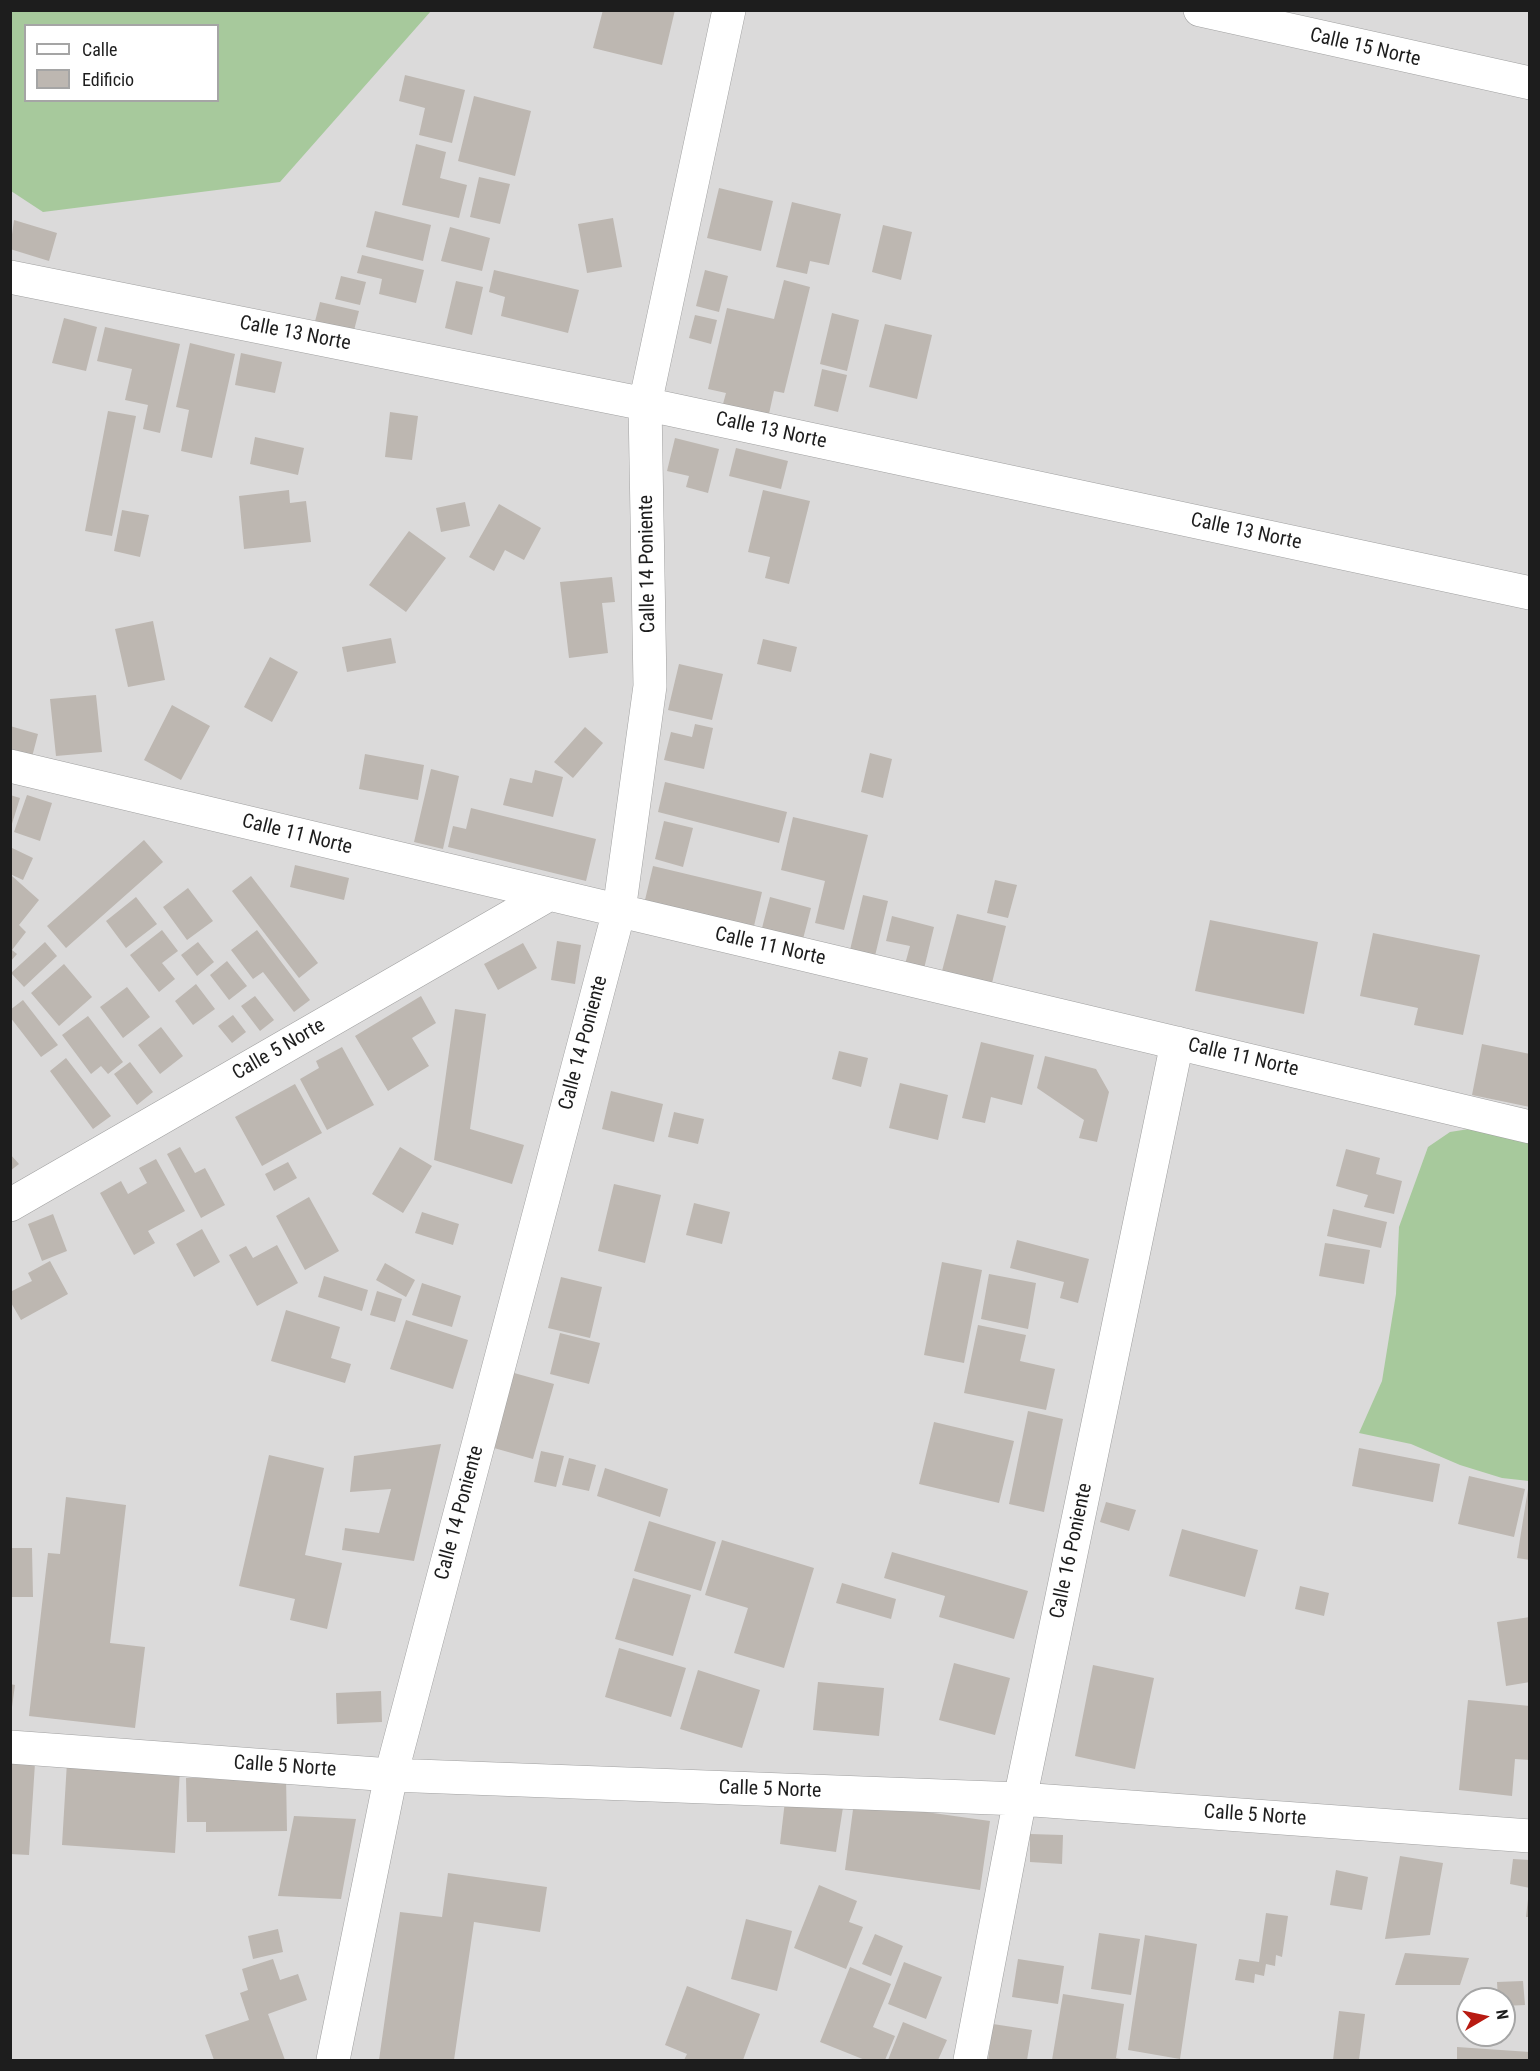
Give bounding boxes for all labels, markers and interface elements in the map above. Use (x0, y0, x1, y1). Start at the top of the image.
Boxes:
legend (24, 24, 219, 102)
street label: Calle 15 Norte (1307, 24, 1423, 72)
text: Calle (82, 39, 118, 60)
text: Edificio (82, 69, 134, 90)
street label: Calle 13 Norte (237, 311, 353, 357)
street label: Calle 13 Norte (713, 408, 829, 454)
street label: Calle 14 Poniente (635, 495, 661, 633)
street label: Calle 13 Norte (1188, 509, 1304, 555)
street label: Calle 11 Norte (239, 810, 355, 860)
street label: Calle 11 Norte (712, 923, 828, 971)
street label: Calle 14 Poniente (555, 973, 613, 1113)
street label: Calle 5 Norte (228, 1014, 330, 1086)
street label: Calle 11 Norte (1185, 1034, 1301, 1082)
street label: Calle 14 Poniente (431, 1443, 489, 1583)
street label: Calle 16 Poniente (1046, 1481, 1098, 1621)
street label: Calle 5 Norte (233, 1751, 337, 1783)
street label: Calle 5 Norte (718, 1776, 822, 1804)
street label: Calle 5 Norte (1203, 1800, 1307, 1832)
north arrow (1456, 1987, 1516, 2047)
text: N (1492, 2008, 1512, 2021)

